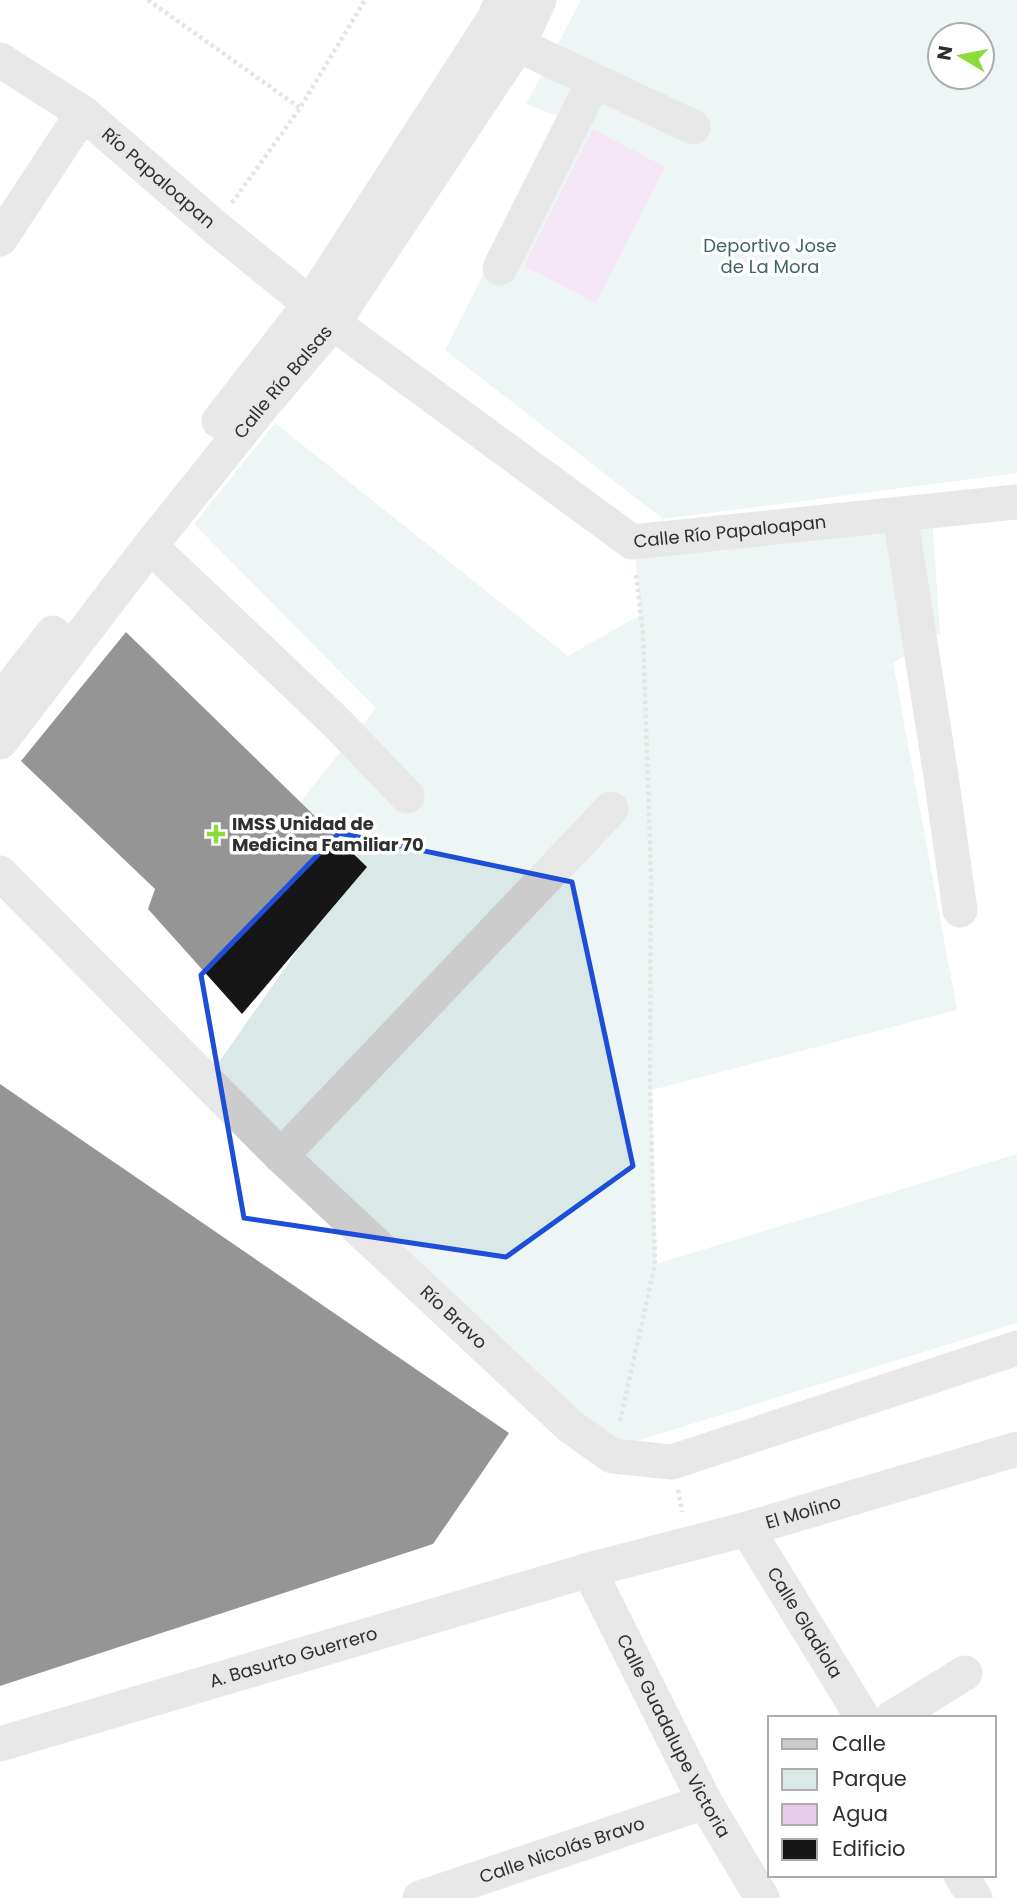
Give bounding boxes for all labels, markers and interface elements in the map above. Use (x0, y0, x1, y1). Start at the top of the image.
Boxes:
north arrow (926, 21, 996, 91)
text: N (930, 44, 959, 63)
street label: Río Papaloapan (96, 122, 221, 234)
park label: Deportivo Jose de La Mora (703, 233, 837, 279)
street label: Calle Río Balsas (228, 320, 338, 444)
street label: Calle Río Papaloapan (632, 509, 827, 554)
place label: IMSS Unidad de Medicina Familiar 70 (232, 811, 424, 857)
marker: IMSS Unidad de Medicina Familiar 70 (206, 824, 226, 844)
street label: Río Bravo (415, 1279, 493, 1354)
street label: El Molino (762, 1489, 844, 1535)
street label: Calle Gladiola (761, 1562, 849, 1683)
street label: A. Basurto Guerrero (206, 1620, 380, 1693)
street label: Calle Guadalupe Victoria (611, 1629, 736, 1842)
legend (768, 1716, 996, 1877)
text: Calle (832, 1729, 886, 1758)
text: Parque (832, 1764, 907, 1793)
text: Agua (832, 1799, 888, 1828)
street label: Calle Nicolás Bravo (476, 1810, 648, 1889)
text: Edificio (832, 1834, 906, 1863)

